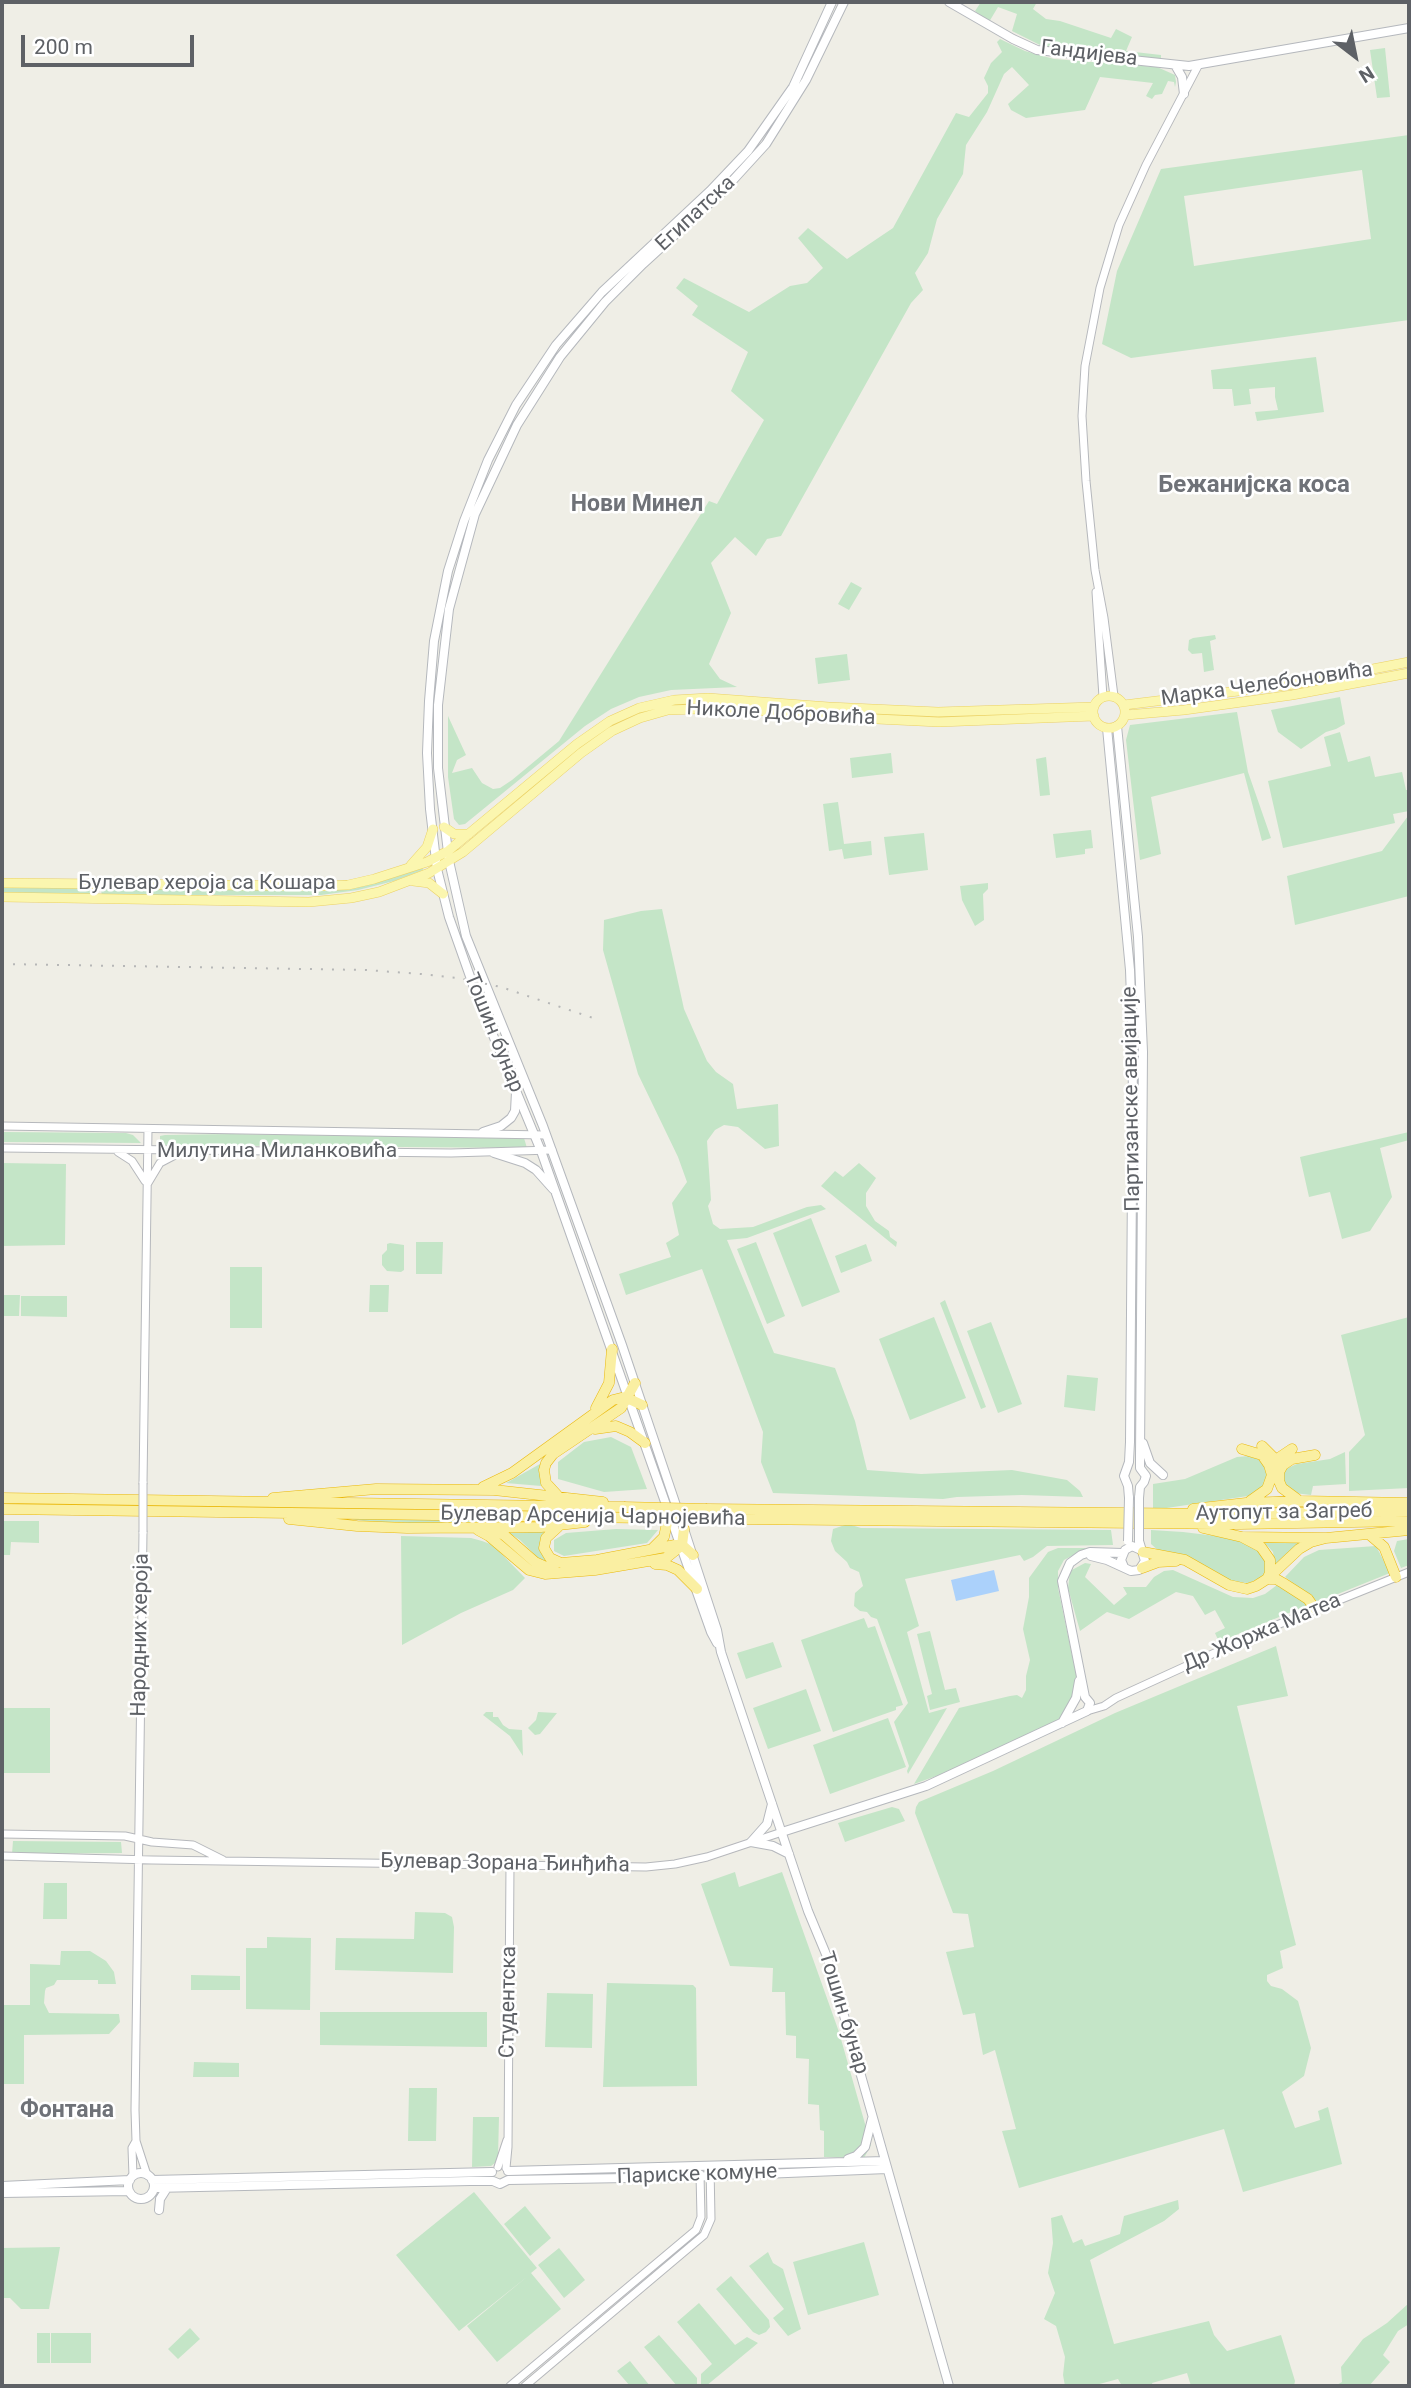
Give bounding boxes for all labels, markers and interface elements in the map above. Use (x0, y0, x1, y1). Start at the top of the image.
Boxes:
scale bar (24, 21, 198, 65)
north arrow (1320, 21, 1390, 91)
text: 200 m (34, 35, 93, 59)
street label: Гандијева (1039, 36, 1139, 72)
text: N (1355, 61, 1378, 88)
street label: Египатска (651, 171, 741, 257)
district label: Бежанијска коса (1158, 472, 1350, 500)
district label: Нови Минел (571, 491, 703, 519)
street label: Марка Челебоновића (1160, 658, 1374, 712)
street label: Николе Добровића (686, 696, 876, 732)
street label: Булевар хероја са Кошара (78, 871, 336, 897)
street label: Тошин бунар (458, 969, 528, 1097)
street label: Партизанске авијације (1117, 986, 1147, 1212)
street label: Милутина Миланковића (157, 1139, 397, 1165)
street label: Аутопут за Загреб (1195, 1499, 1373, 1527)
street label: Булевар Арсенија Чарнојевића (440, 1502, 746, 1532)
street label: Народних хероја (127, 1553, 155, 1717)
street label: Др Жоржа Матеа (1179, 1588, 1345, 1678)
street label: Булевар Зорана Ђинђића (380, 1849, 630, 1879)
street label: Студентска (495, 1946, 523, 2058)
street label: Тошин бунар (812, 1949, 874, 2077)
district label: Фонтана (20, 2097, 114, 2125)
street label: Париске комуне (616, 2160, 778, 2190)

